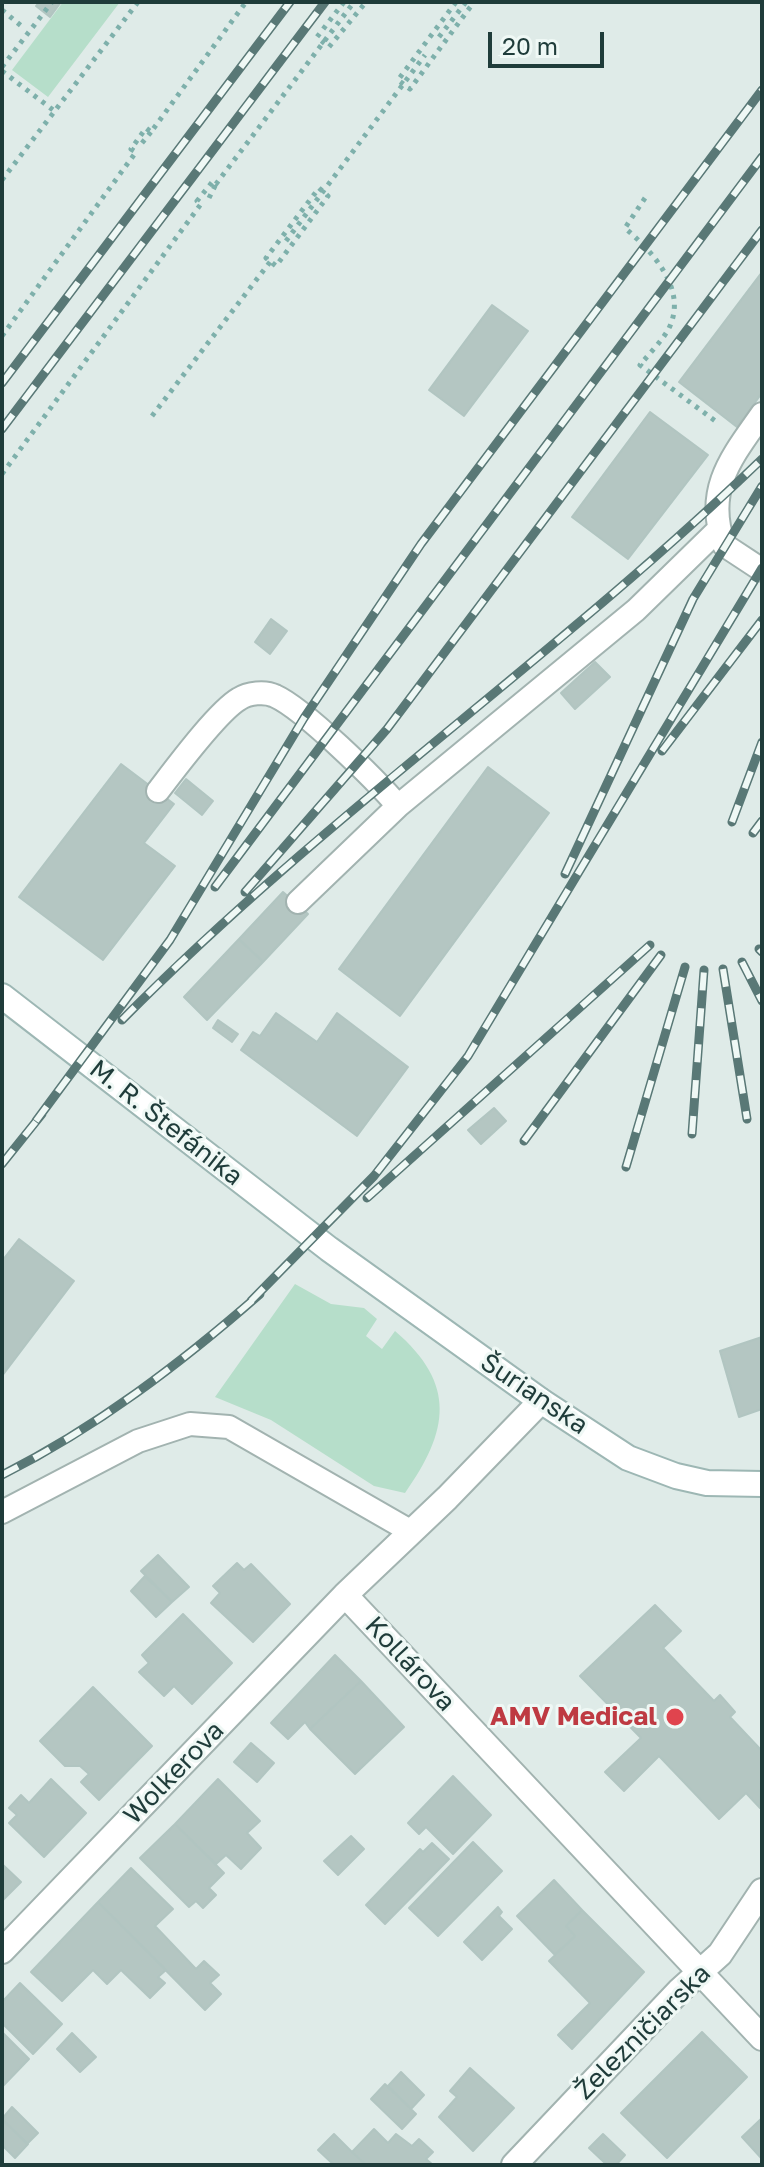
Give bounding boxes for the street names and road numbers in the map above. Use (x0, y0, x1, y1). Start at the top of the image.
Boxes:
street label: M. R. Štefánika (83, 1054, 249, 1192)
street label: Šurianska (474, 1347, 594, 1441)
street label: Kollárova (358, 1610, 462, 1718)
street label: Wolkerova (117, 1715, 231, 1831)
street label: Železničiarska (569, 1958, 717, 2106)

